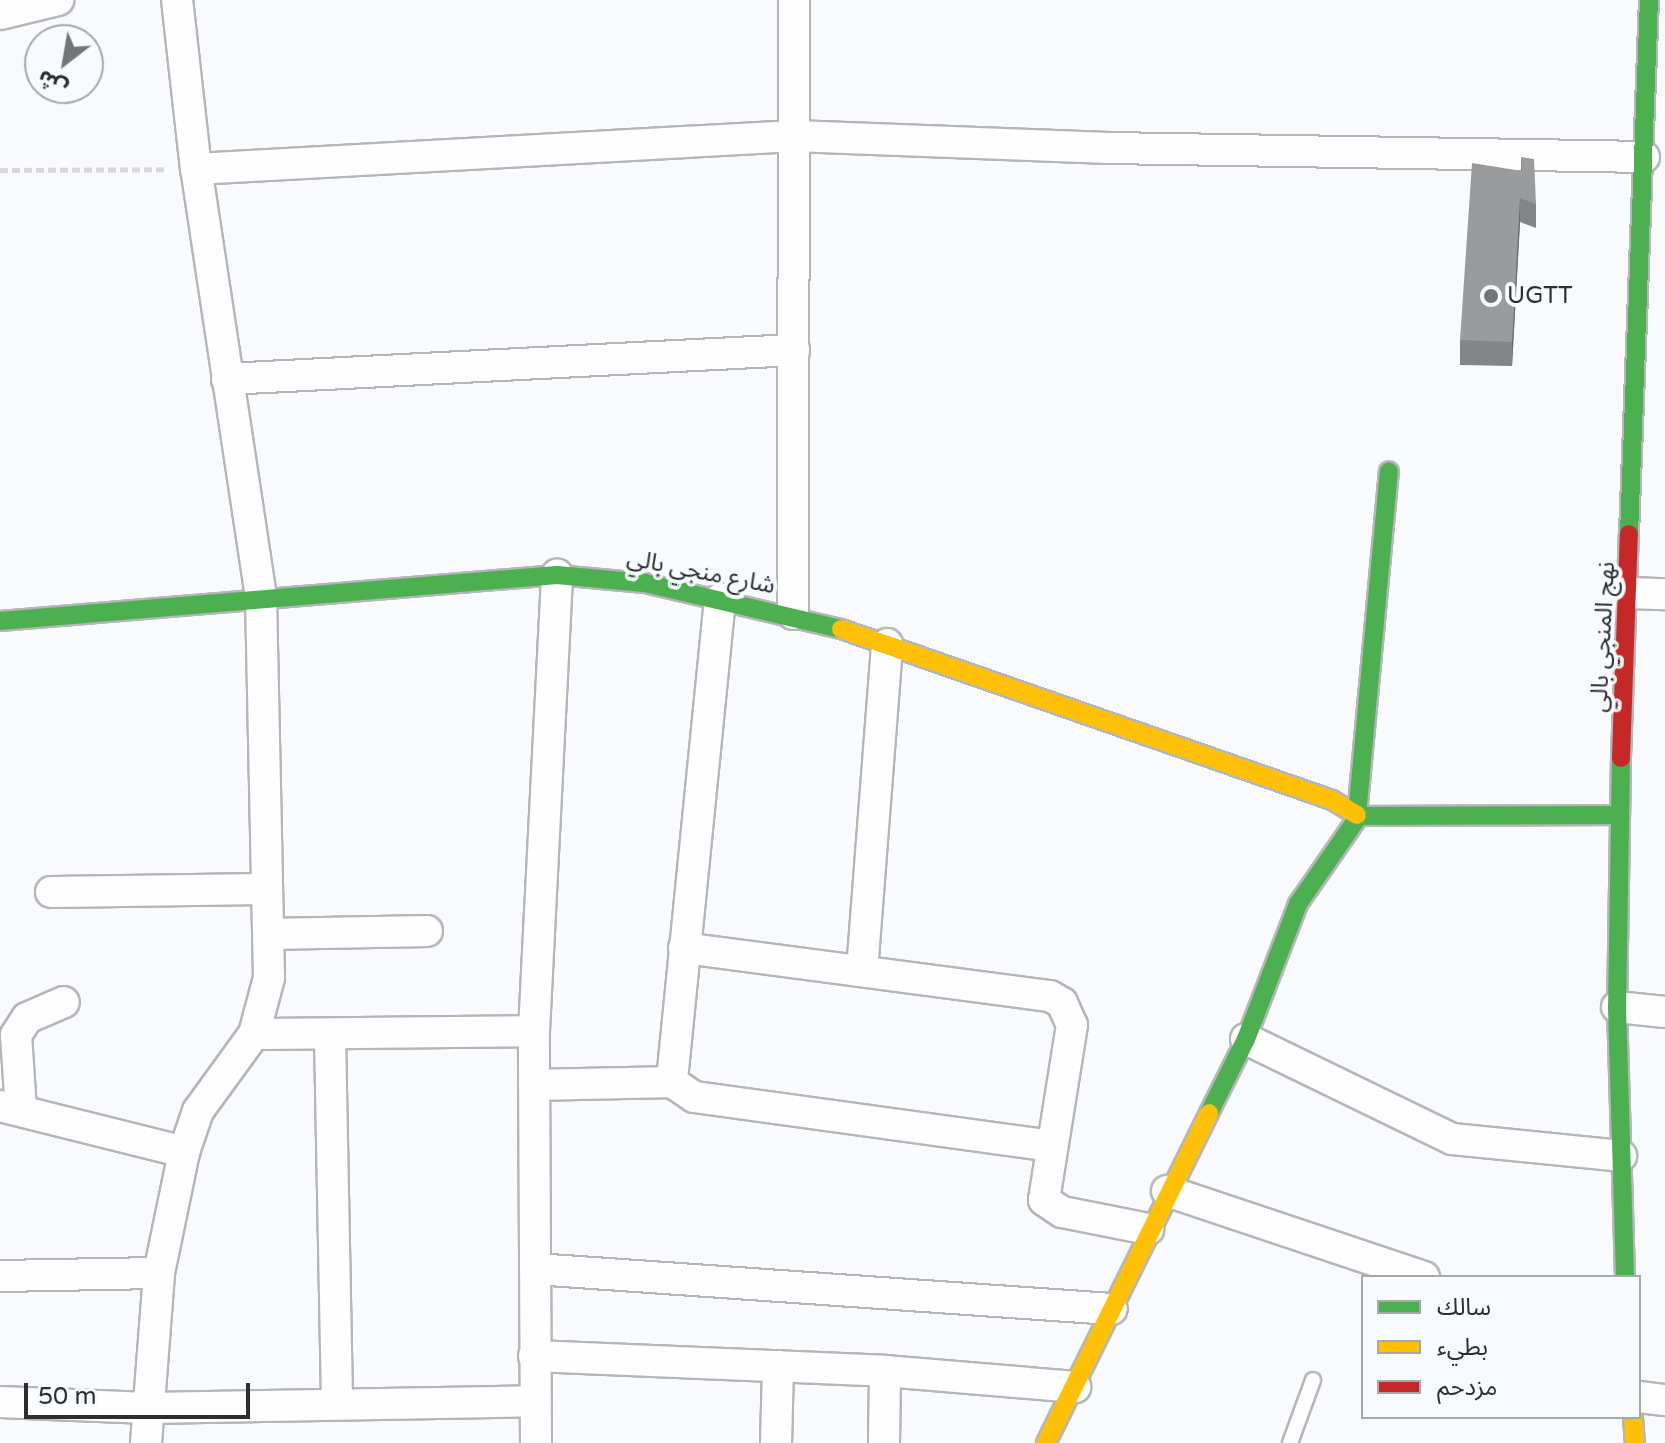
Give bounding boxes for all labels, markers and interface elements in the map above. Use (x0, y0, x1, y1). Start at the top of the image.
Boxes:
north arrow (24, 24, 104, 104)
text: ش (33, 64, 72, 102)
place label: UGTT (1507, 282, 1573, 310)
marker: UGTT (1482, 287, 1500, 305)
street label: شارع منجي بالي (624, 544, 778, 600)
street label: نهج المنجي بالي (1585, 561, 1621, 713)
legend (1361, 1275, 1641, 1419)
text: سالك (1437, 1293, 1491, 1322)
text: بطيء (1437, 1333, 1488, 1362)
scale bar (28, 1367, 254, 1417)
text: مزدحم (1437, 1373, 1497, 1402)
text: 50 m (38, 1382, 96, 1411)

